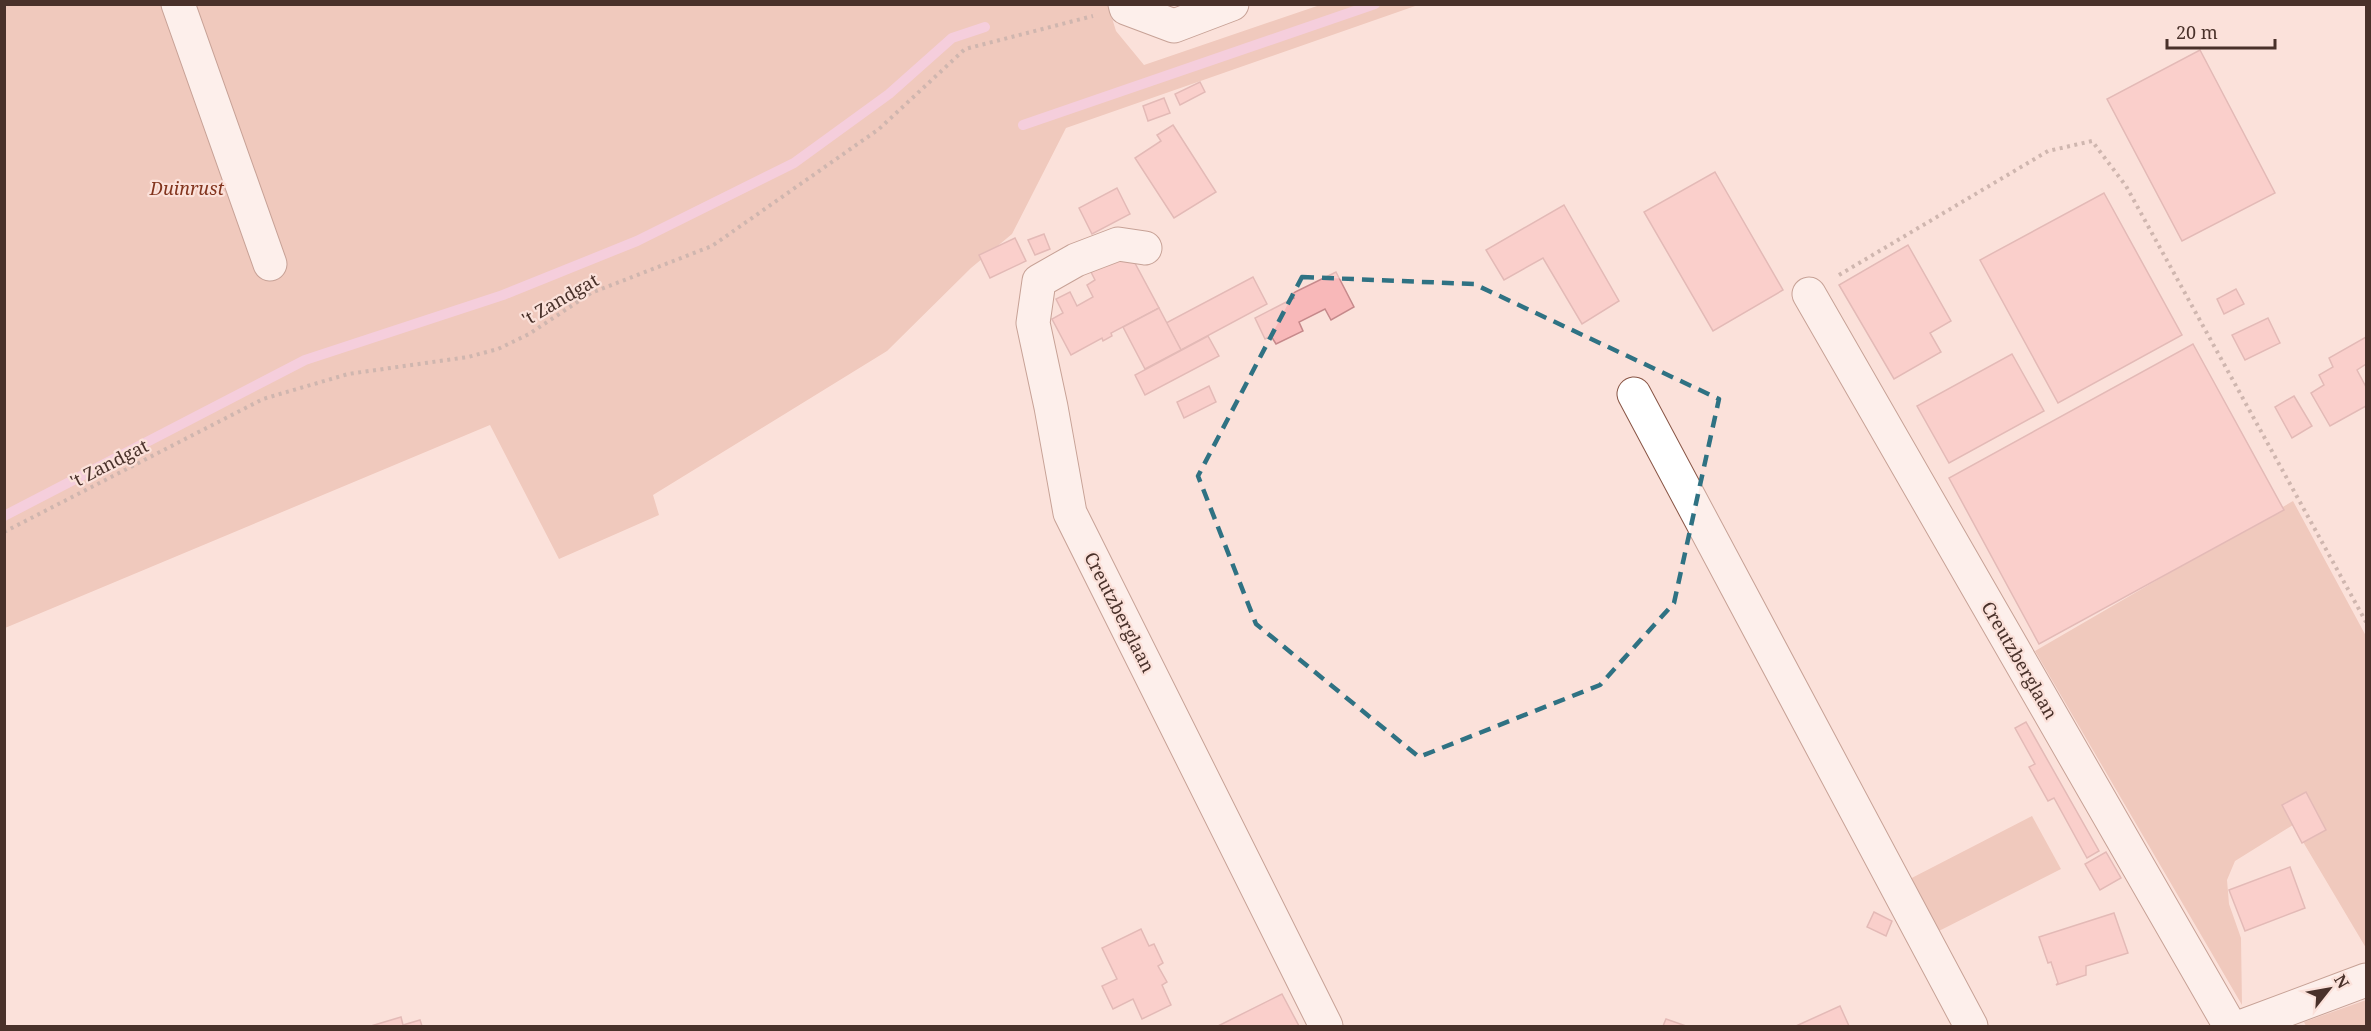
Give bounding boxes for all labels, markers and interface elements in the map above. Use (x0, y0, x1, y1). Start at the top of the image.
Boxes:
scale bar (2167, 12, 2275, 50)
text: 20 m (2176, 20, 2218, 44)
park label: Duinrust (149, 176, 225, 200)
street label: 't Zandgat (517, 267, 603, 331)
street label: 't Zandgat (66, 433, 152, 493)
street label: Creutzberglaan (1079, 548, 1161, 677)
street label: Creutzberglaan (1976, 597, 2064, 724)
north arrow (2299, 959, 2359, 1019)
text: N (2329, 970, 2355, 993)

